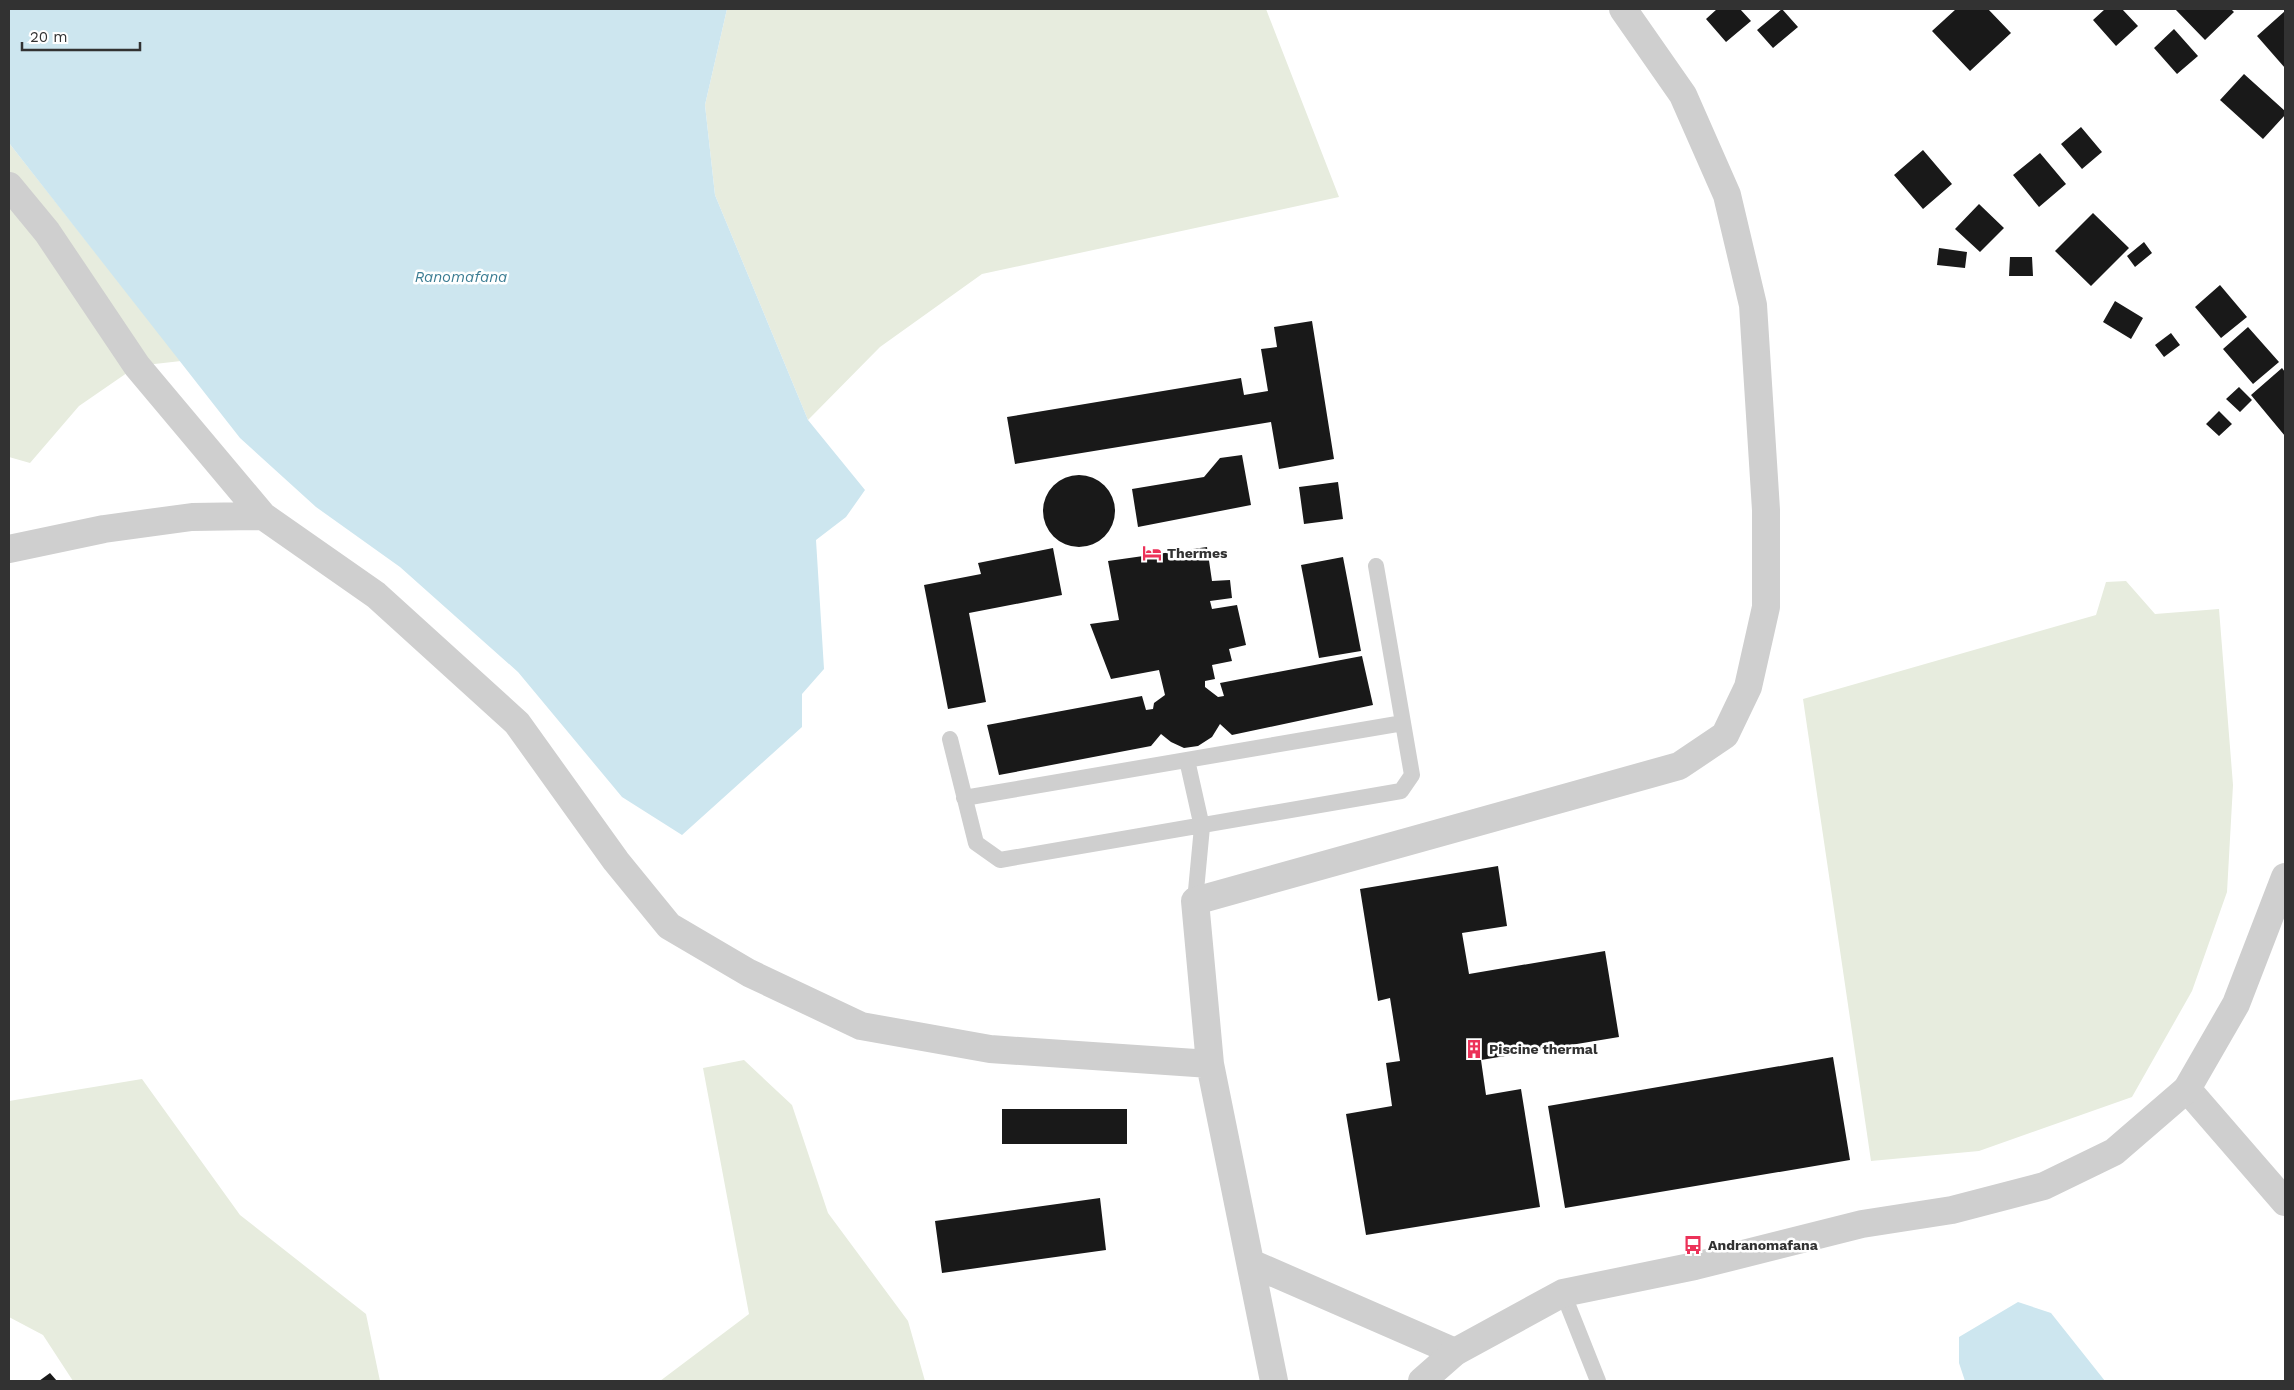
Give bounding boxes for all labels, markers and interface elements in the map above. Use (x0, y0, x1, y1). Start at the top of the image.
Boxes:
scale bar (22, 20, 140, 52)
text: 20 m (30, 28, 68, 46)
water label: Ranomafana (415, 268, 507, 286)
hotel icon: Thermes (1141, 542, 1163, 564)
place label: Thermes (1167, 545, 1228, 561)
building icon: Piscine thermal (1463, 1038, 1485, 1060)
place label: Piscine thermal (1489, 1041, 1598, 1057)
bus stop icon: Andranomafana (1682, 1234, 1704, 1256)
place label: Andranomafana (1708, 1237, 1819, 1253)

